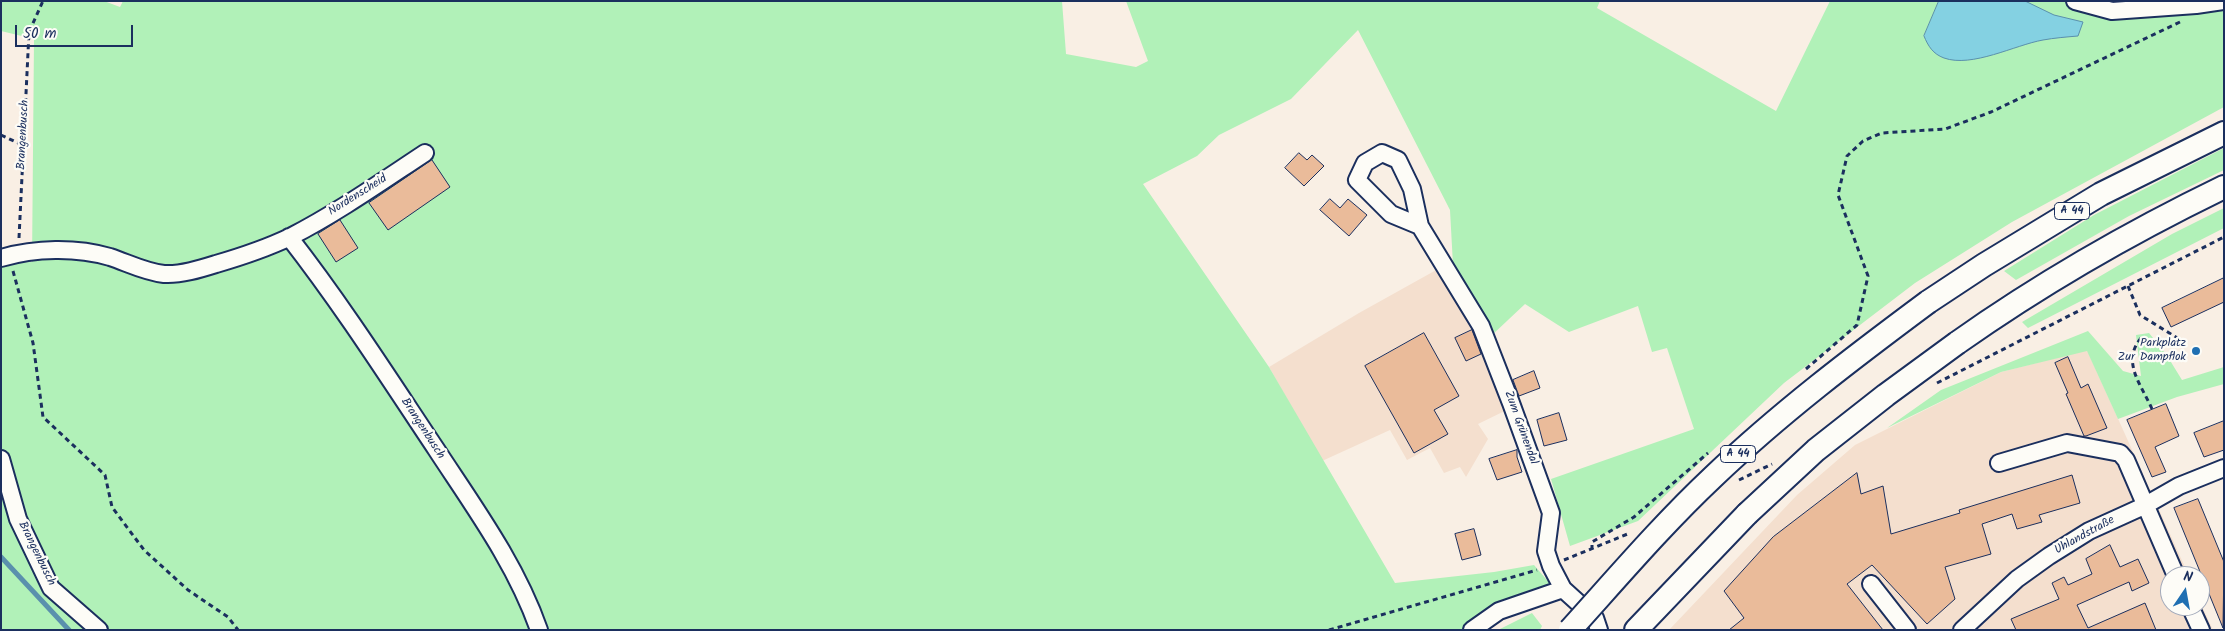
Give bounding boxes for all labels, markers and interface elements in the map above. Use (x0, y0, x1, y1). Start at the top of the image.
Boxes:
scale bar (18, 15, 135, 47)
text: 50 m (23, 22, 57, 46)
street label: Brangenbusch (15, 100, 33, 170)
street label: Nordenscheid (326, 172, 390, 220)
road number: A 44 (2054, 202, 2090, 220)
place label: Parkplatz Zur Dampflok (2118, 337, 2186, 365)
marker: Parkplatz Zur Dampflok (2190, 345, 2202, 357)
street label: Zum Grünendal (1500, 389, 1540, 467)
street label: Brangenbusch (397, 396, 447, 462)
road number: A 44 (1720, 446, 1756, 462)
street label: Uhlandstraße (2053, 514, 2117, 558)
street label: Brangenbusch (14, 519, 58, 589)
north arrow (2160, 566, 2210, 616)
text: N (2181, 566, 2195, 589)

